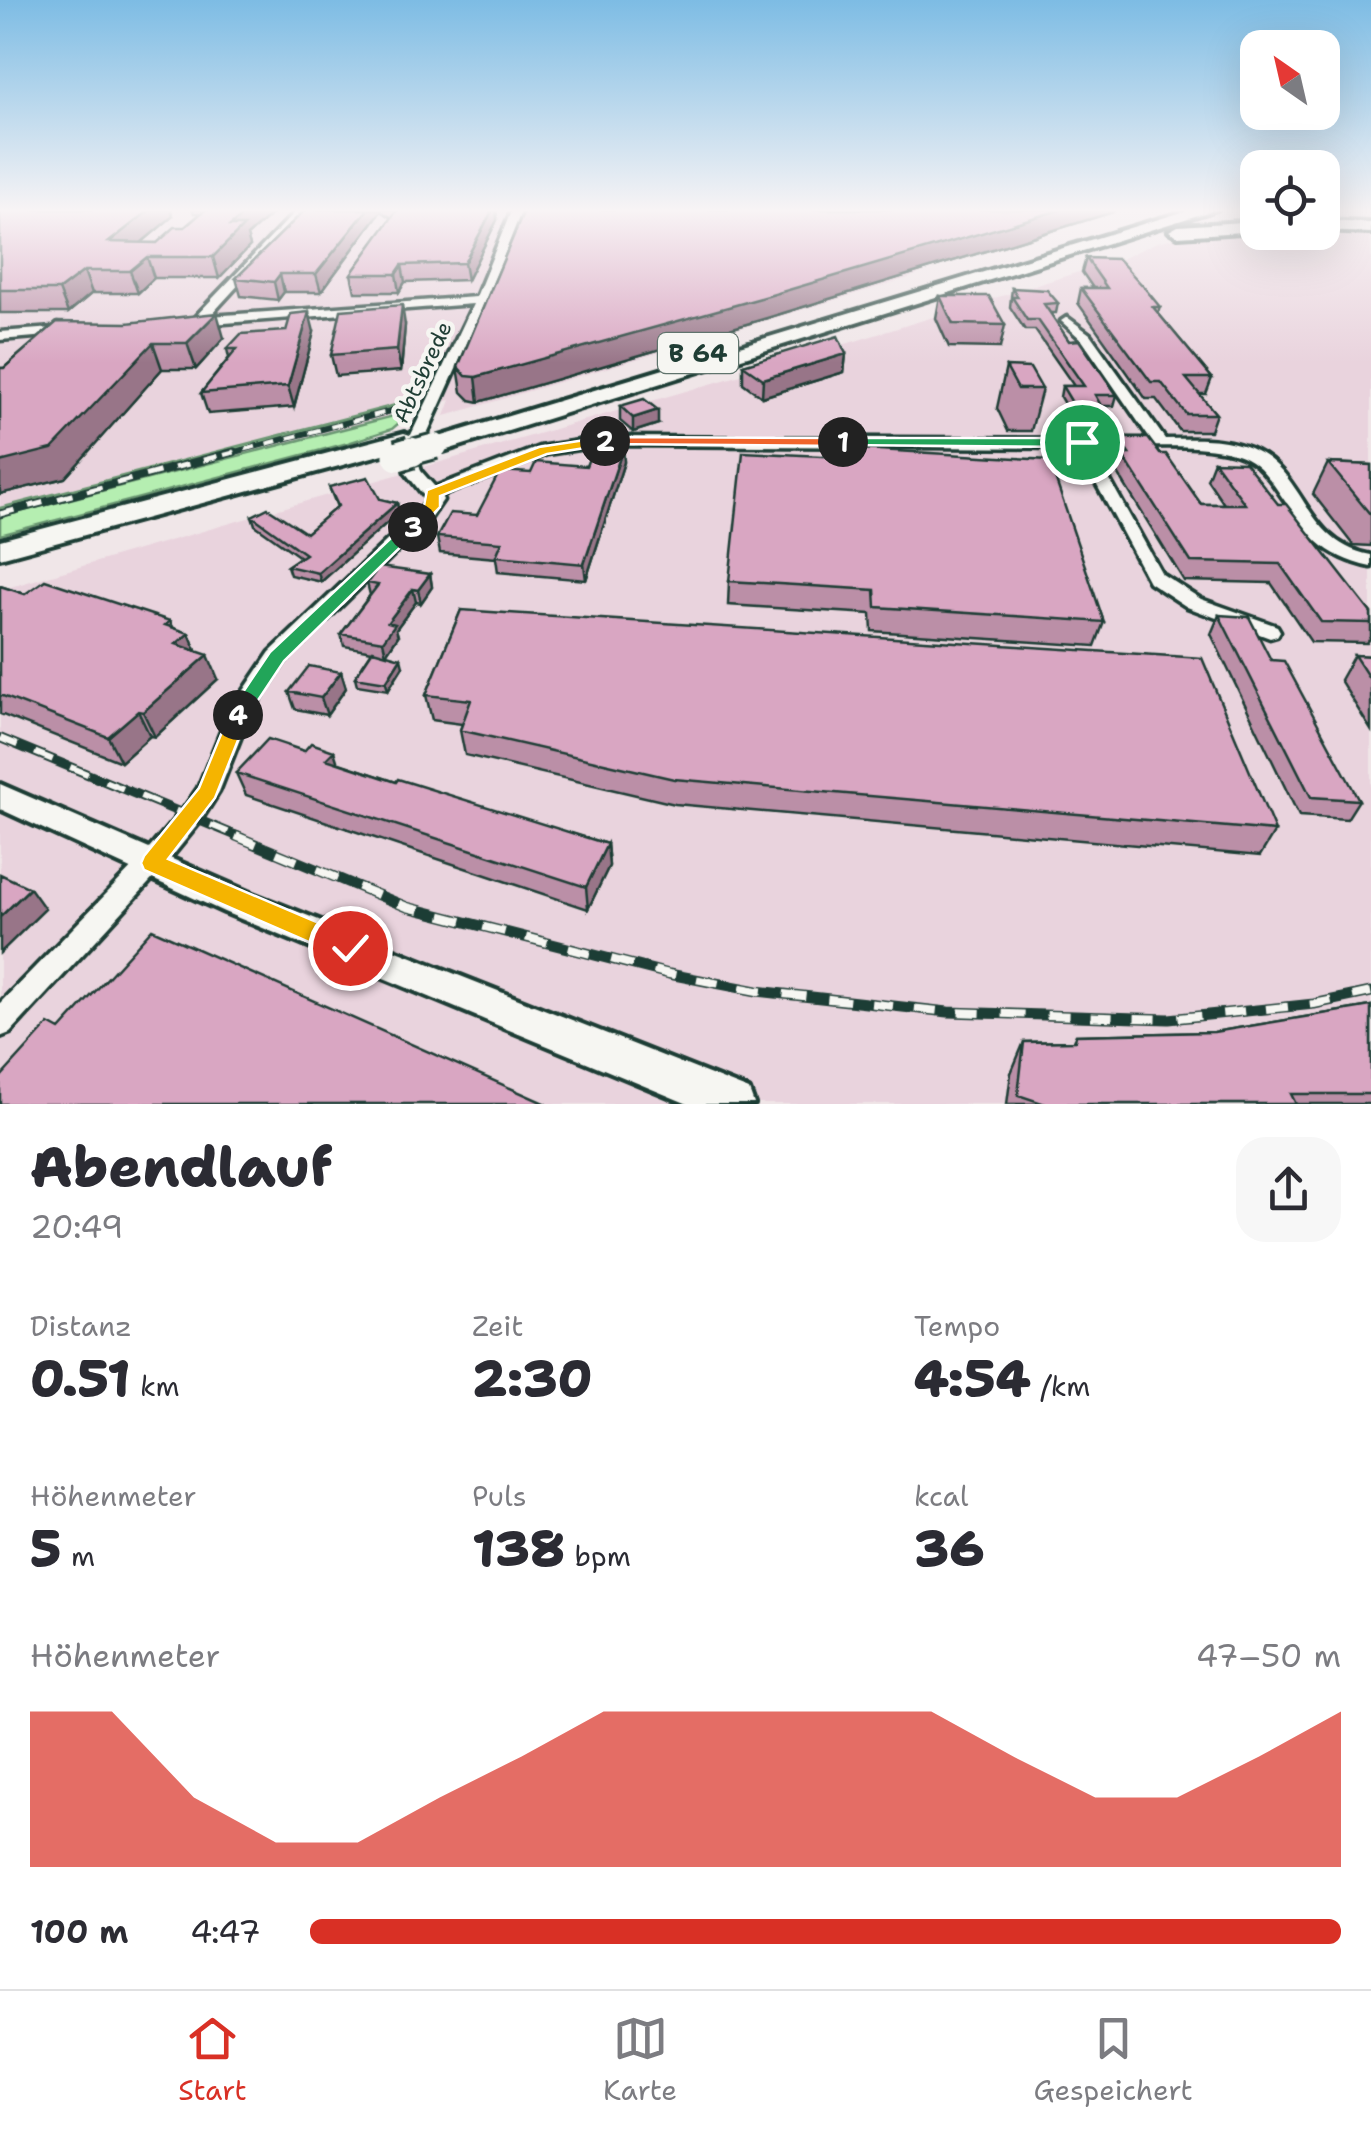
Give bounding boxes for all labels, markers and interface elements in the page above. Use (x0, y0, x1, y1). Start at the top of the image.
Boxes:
north arrow (1240, 30, 1340, 130)
map controls (1240, 30, 1340, 250)
button: locate (1240, 150, 1340, 250)
street label: Abtsbrede (386, 317, 459, 428)
road number: B 64 (658, 333, 738, 373)
pin (1040, 400, 1125, 485)
icon: arrive (1055, 415, 1110, 470)
pin: 2 (580, 416, 630, 466)
pin: 1 (818, 417, 868, 467)
text: 2 (595, 422, 615, 460)
text: 1 (837, 423, 849, 461)
pin: 3 (388, 502, 438, 552)
text: 3 (403, 508, 423, 546)
pin: 4 (213, 690, 263, 740)
text: 4 (228, 696, 248, 734)
pin (308, 906, 393, 991)
icon: check (323, 921, 378, 976)
text: Abendlauf (30, 1130, 333, 1204)
button: share (1236, 1137, 1341, 1242)
text: 20:49 (30, 1205, 123, 1248)
text: Distanz (30, 1307, 132, 1345)
text: Zeit (472, 1307, 523, 1345)
text: Tempo (914, 1307, 1000, 1345)
text: 0.51 (30, 1345, 130, 1412)
text: 2:30 (472, 1345, 593, 1412)
text: 4:54 (914, 1345, 1031, 1412)
text: km (130, 1367, 180, 1405)
text: /km (1031, 1367, 1090, 1405)
text: Höhenmeter (30, 1477, 197, 1515)
text: Puls (472, 1477, 527, 1515)
text: kcal (914, 1477, 968, 1515)
text: 5 (30, 1515, 61, 1582)
text: 138 (472, 1515, 565, 1582)
text: 36 (914, 1515, 985, 1582)
text: m (61, 1537, 95, 1575)
text: bpm (565, 1537, 631, 1575)
text: Höhenmeter (30, 1634, 220, 1677)
text: 47–50 m (1196, 1634, 1341, 1677)
text: 100 m (30, 1910, 129, 1953)
text: 4:47 (190, 1910, 261, 1953)
tab: Start (178, 2011, 247, 2109)
tab: Karte (603, 2011, 677, 2109)
tab: Gespeichert (1033, 2011, 1193, 2109)

